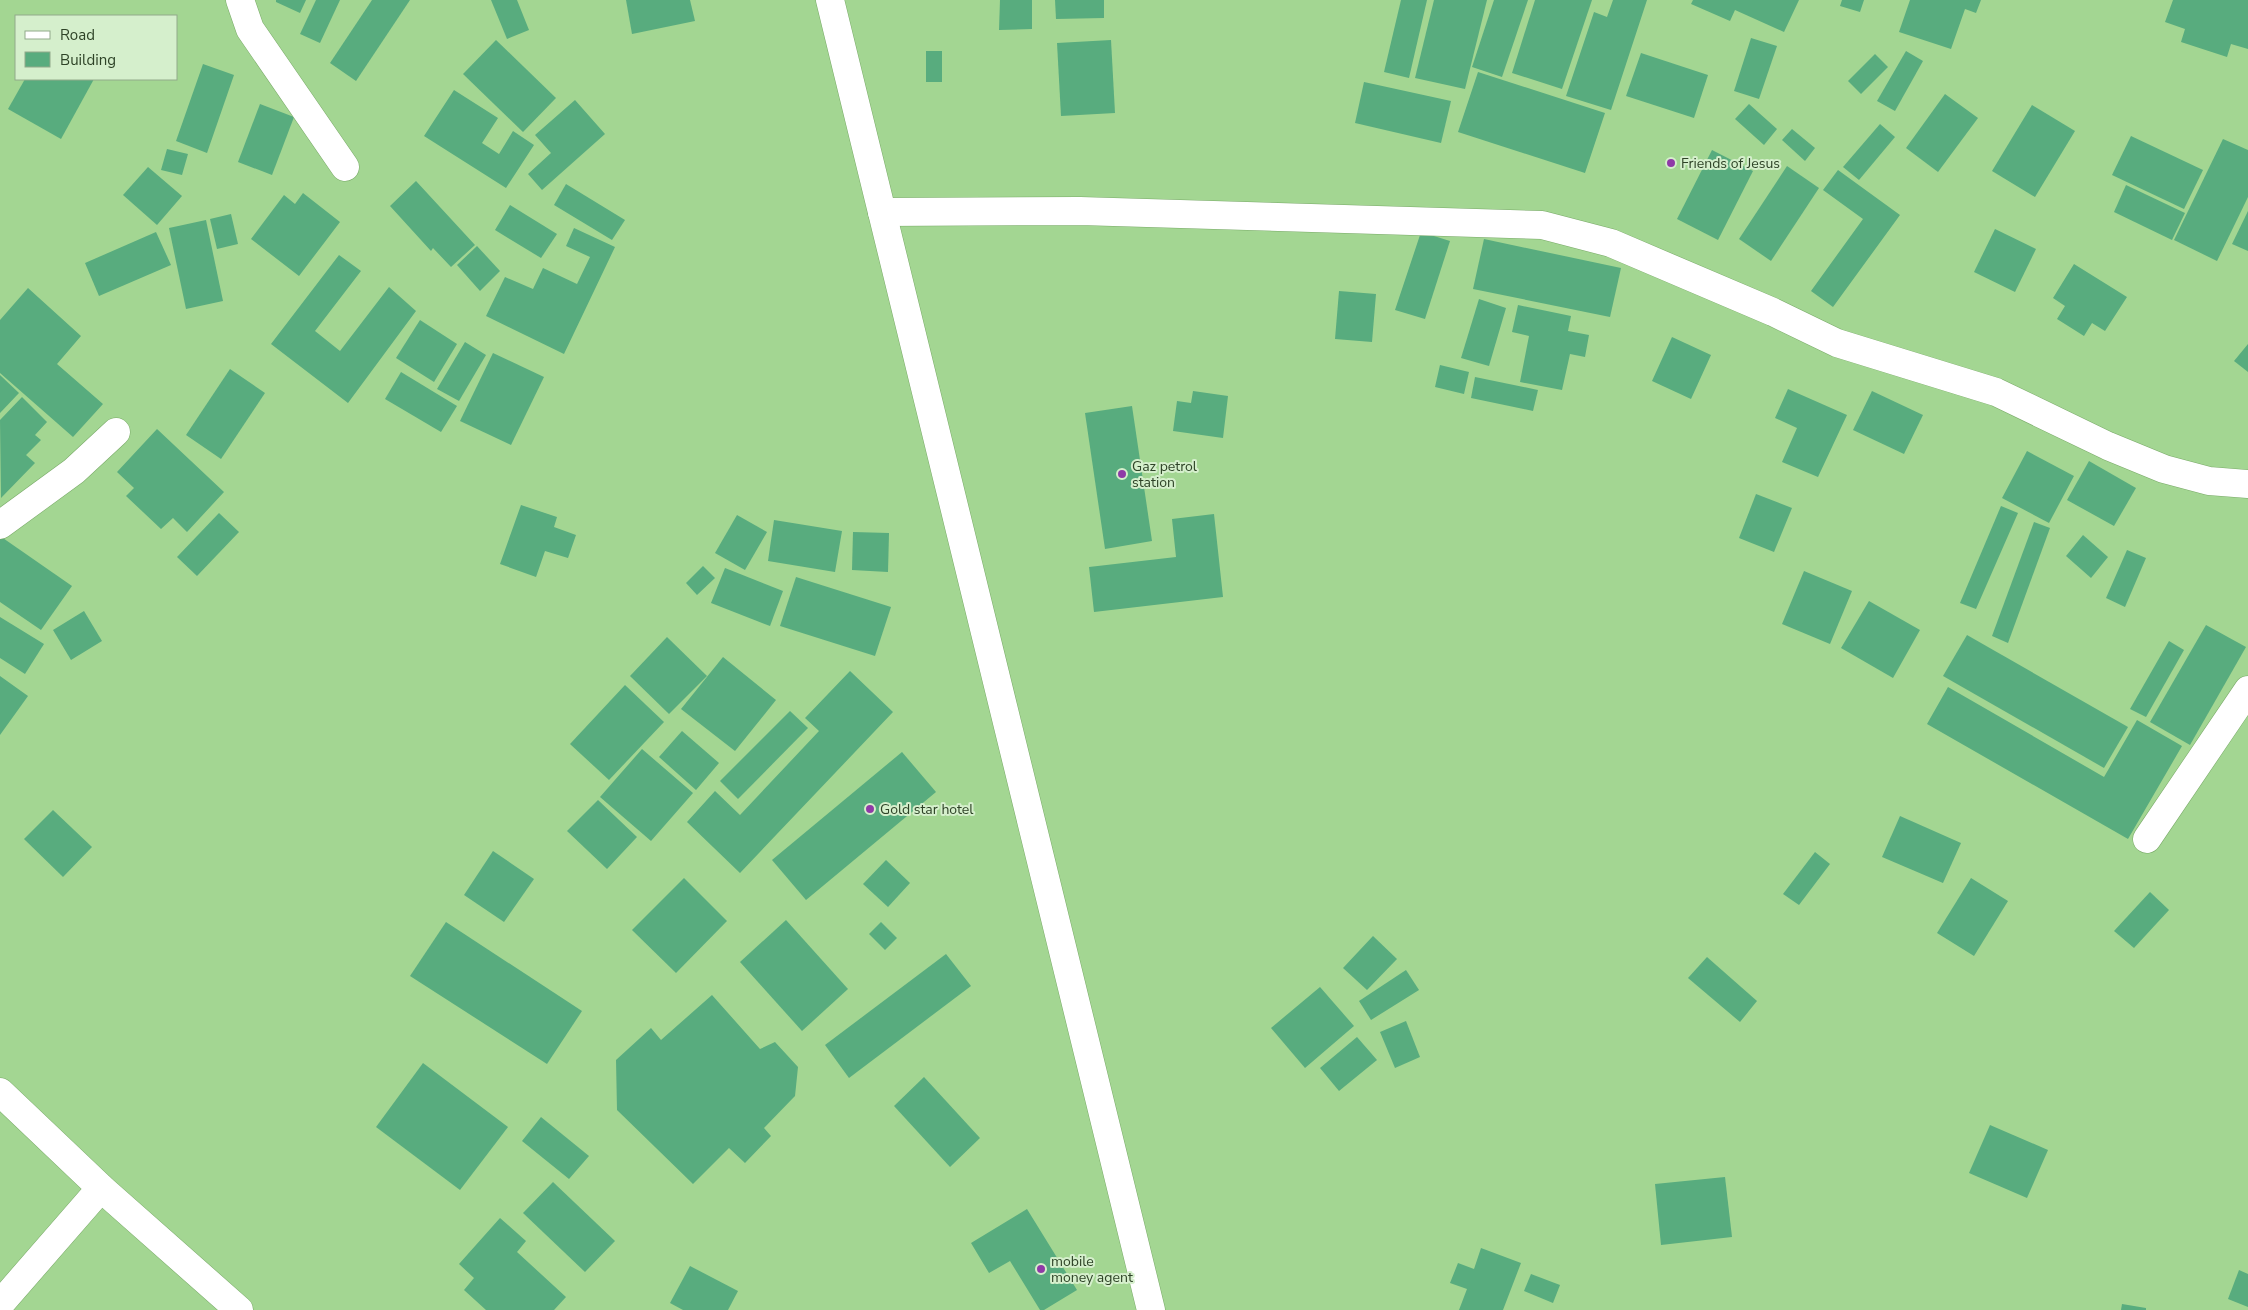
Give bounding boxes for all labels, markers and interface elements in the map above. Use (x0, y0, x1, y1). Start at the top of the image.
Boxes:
legend (15, 15, 178, 80)
text: Road (60, 25, 95, 45)
text: Building (60, 50, 116, 70)
place label: Friends of Jesus (1681, 154, 1780, 173)
marker: Friends of Jesus (1665, 157, 1677, 169)
place label: Gaz petrol station (1132, 457, 1198, 492)
marker: Gaz petrol station (1116, 468, 1128, 480)
place label: Gold star hotel (880, 800, 974, 819)
marker: Gold star hotel (864, 803, 876, 815)
place label: mobile money agent (1051, 1252, 1133, 1287)
marker: mobile money agent (1035, 1263, 1047, 1275)

